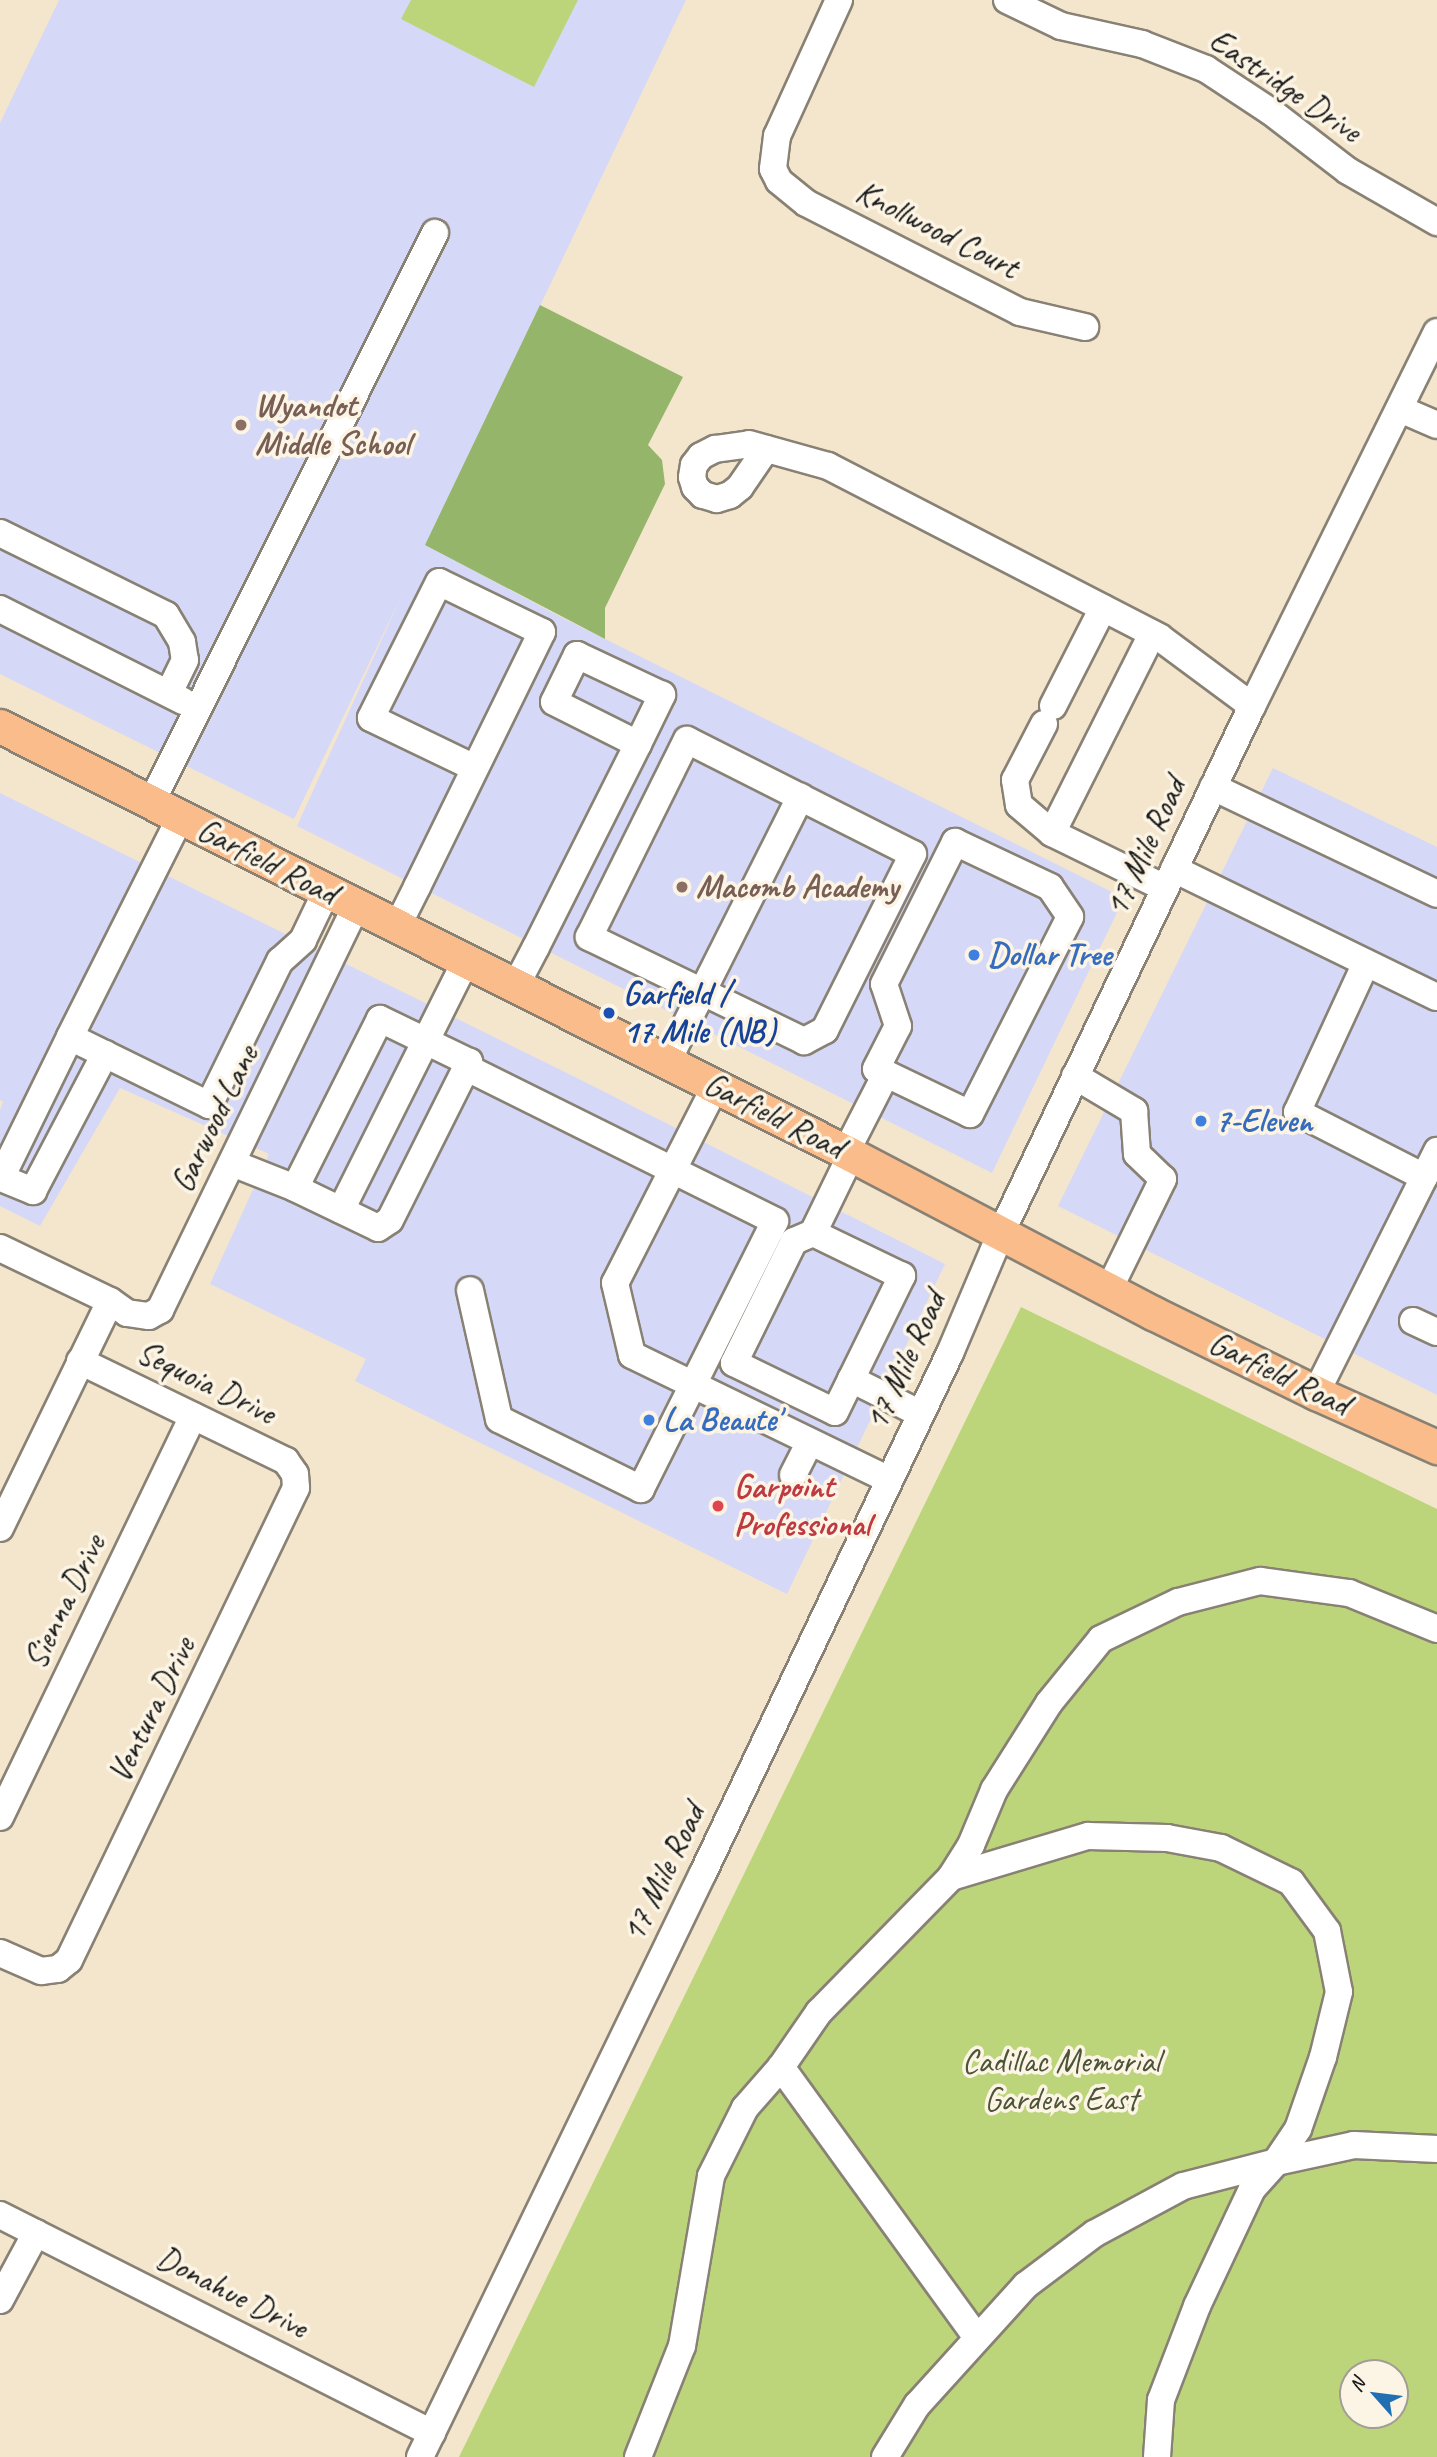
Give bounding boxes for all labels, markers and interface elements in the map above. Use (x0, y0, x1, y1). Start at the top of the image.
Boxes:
street label: Eastridge Drive (1201, 21, 1369, 151)
street label: Knollwood Court (849, 172, 1025, 288)
place label: Wyandot Middle School (255, 386, 410, 464)
marker: Wyandot Middle School (233, 417, 249, 433)
street label: 17 Mile Road (1097, 772, 1195, 922)
street label: Garfield Road (191, 810, 343, 914)
place label: Macomb Academy (696, 867, 899, 907)
marker: Macomb Academy (674, 879, 690, 895)
place label: Dollar Tree (988, 935, 1111, 975)
marker: Dollar Tree (966, 947, 982, 963)
place label: Garfield / 17 Mile (NB) (623, 974, 776, 1052)
marker: Garfield / 17 Mile (NB) (601, 1005, 617, 1021)
street label: Garwood Lane (163, 1039, 267, 1199)
street label: Garfield Road (698, 1064, 850, 1168)
place label: 7-Eleven (1215, 1101, 1312, 1141)
marker: 7-Eleven (1193, 1113, 1209, 1129)
street label: 17 Mile Road (857, 1286, 955, 1436)
street label: Garfield Road (1203, 1323, 1355, 1425)
street label: Sequoia Drive (130, 1333, 282, 1433)
place label: La Beaute' (663, 1400, 780, 1440)
marker: La Beaute' (641, 1412, 657, 1428)
place label: Garpoint Professional (734, 1467, 870, 1545)
marker: Garpoint Professional (708, 1496, 728, 1516)
street label: Sienna Drive (16, 1529, 114, 1675)
street label: Ventura Drive (100, 1631, 204, 1789)
street label: 17 Mile Road (614, 1798, 714, 1948)
park label: Cadillac Memorial Gardens East (963, 2042, 1159, 2120)
street label: Donahue Drive (150, 2238, 314, 2348)
north arrow (1339, 2359, 1409, 2429)
text: N (1344, 2374, 1371, 2396)

